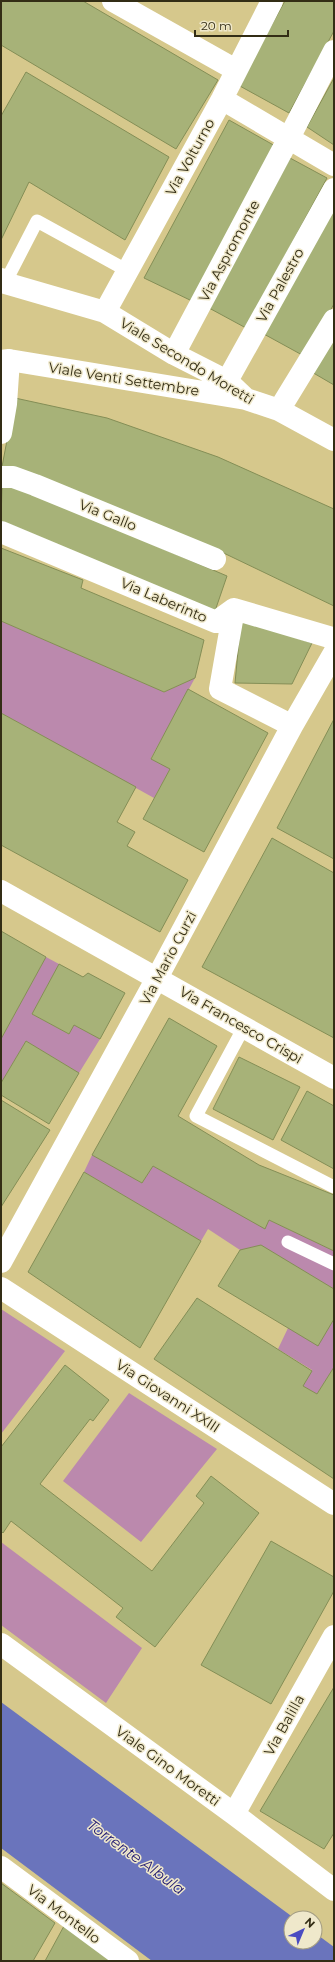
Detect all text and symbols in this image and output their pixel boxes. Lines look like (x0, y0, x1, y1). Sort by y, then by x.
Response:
scale bar (195, 12, 288, 38)
text: 20 m (201, 18, 232, 33)
street label: Via Volturno (161, 115, 219, 199)
street label: Via Aspromonte (195, 197, 263, 305)
street label: Via Palestro (252, 244, 308, 325)
street label: Viale Secondo Moretti (117, 314, 257, 408)
street label: Viale Venti Settembre (47, 358, 201, 400)
street label: Via Gallo (77, 495, 140, 535)
street label: Via Laberinto (118, 574, 210, 626)
street label: Via Mario Curzi (136, 908, 200, 1008)
street label: Via Francesco Crispi (176, 982, 306, 1068)
street label: Via Giovanni XXIII (112, 1356, 224, 1436)
street label: Via Balilla (260, 1691, 308, 1759)
street label: Viale Gino Moretti (112, 1722, 224, 1810)
water label: Torrente Albula (84, 1815, 189, 1898)
street label: Via Montello (24, 1881, 104, 1948)
north arrow (283, 1910, 323, 1950)
text: N (302, 1915, 318, 1931)

